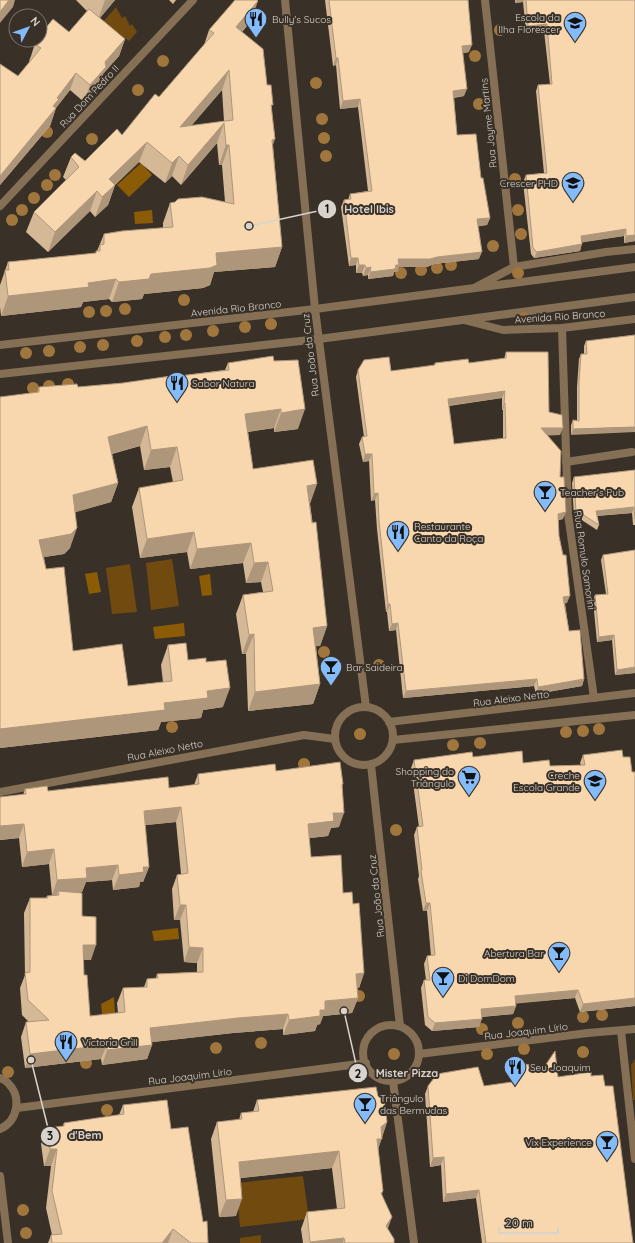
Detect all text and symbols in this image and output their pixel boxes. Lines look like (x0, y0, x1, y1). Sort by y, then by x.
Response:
restaurant icon: Bully's Sucos (243, 6, 269, 39)
north arrow (8, 8, 48, 48)
school or university icon: Escola da Ilha Florescer (562, 10, 588, 43)
place label: Escola da Ilha Florescer (498, 11, 560, 36)
place label: Bully's Sucos (272, 13, 331, 26)
text: N (28, 14, 43, 29)
street label: Rua Dom Pedro II (57, 62, 122, 130)
street label: Rua Jayme Martins (477, 77, 500, 168)
school or university icon: Crescer PHD (560, 170, 586, 203)
place label: Crescer PHD (500, 177, 558, 190)
callout: Hotel Ibis (317, 198, 402, 221)
text: 1 (325, 201, 329, 216)
text: Hotel Ibis (344, 202, 394, 216)
street label: Avenida Rio Branco (190, 297, 282, 320)
street label: Avenida Rio Branco (514, 307, 606, 326)
street label: Rua João da Cruz (299, 313, 322, 397)
restaurant icon: Sabor Natura (164, 370, 190, 403)
place label: Sabor Natura (192, 377, 255, 390)
bar icon: Teacher's Pub (532, 479, 558, 512)
place label: Teacher's Pub (560, 486, 624, 499)
street label: Rua Romulo Samorini (571, 509, 598, 611)
restaurant icon: Restaurante Canto da Roça (385, 519, 411, 552)
place label: Restaurante Canto da Roça (414, 520, 483, 545)
bar icon: Bar Saideira (318, 654, 344, 687)
place label: Bar Saideira (346, 661, 403, 674)
street label: Rua Aleixo Netto (472, 687, 550, 710)
street label: Rua Aleixo Netto (126, 737, 204, 764)
supermarket icon: Shopping do Triângulo (456, 764, 482, 797)
place label: Shopping do Triângulo (396, 765, 454, 790)
school or university icon: Creche Escola Grande (582, 768, 608, 801)
place label: Creche Escola Grande (513, 769, 580, 794)
street label: Rua João da Cruz (366, 854, 387, 938)
bar icon: Abertura Bar (546, 940, 572, 973)
place label: Abertura Bar (484, 947, 544, 960)
bar icon: Di DomDom (430, 965, 456, 998)
place label: Di DomDom (458, 972, 515, 985)
street label: Rua Joaquim Lírio (484, 1020, 569, 1043)
restaurant icon: Victoria Grill (53, 1029, 79, 1062)
place label: Victoria Grill (82, 1036, 138, 1049)
restaurant icon: Seu Joaquim (502, 1054, 528, 1087)
place label: Seu Joaquim (530, 1061, 591, 1074)
callout: Mister Pizza (348, 1062, 447, 1085)
street label: Rua Joaquim Lírio (148, 1065, 233, 1088)
text: 2 (355, 1066, 362, 1081)
text: Mister Pizza (376, 1066, 438, 1080)
bar icon: Triângulo das Bermudas (352, 1091, 378, 1124)
place label: Triângulo das Bermudas (380, 1092, 447, 1117)
callout: d'Bem (40, 1124, 109, 1147)
text: 3 (47, 1128, 53, 1143)
text: d'Bem (68, 1128, 102, 1142)
bar icon: Vix Experience (594, 1129, 620, 1162)
place label: Vix Experience (525, 1136, 592, 1149)
scale bar (499, 1209, 558, 1235)
text: 20 m (505, 1215, 533, 1230)

